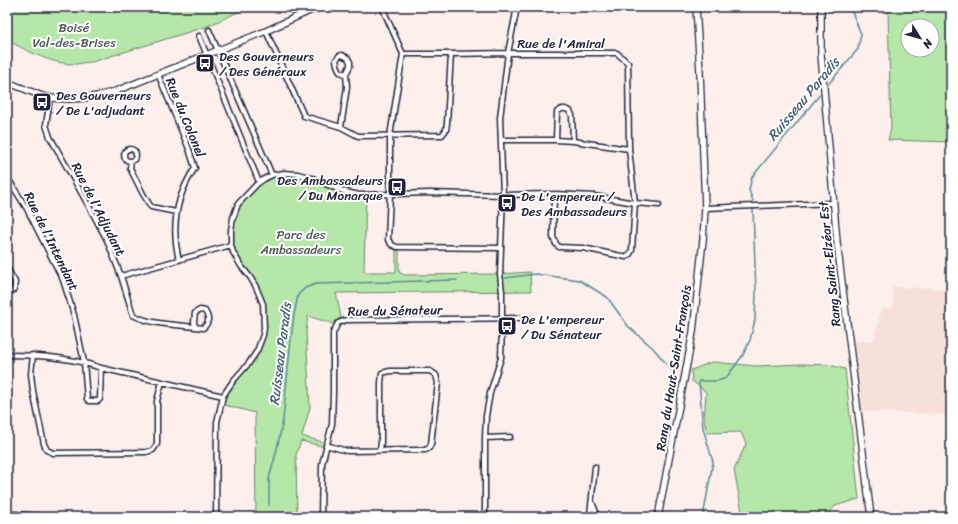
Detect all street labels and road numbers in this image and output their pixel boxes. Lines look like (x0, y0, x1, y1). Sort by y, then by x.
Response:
street label: Rue de l'Amiral (517, 32, 605, 55)
street label: Rue du Colonel (159, 74, 212, 161)
street label: Rue de l'Adjudant (65, 158, 132, 260)
street label: Rue de l'Intendant (18, 188, 86, 295)
street label: Rang Saint-Elzéar Est (811, 199, 848, 328)
street label: Rang du Haut-Saint-François (649, 283, 698, 453)
street label: Rue du Sénateur (347, 298, 443, 323)

